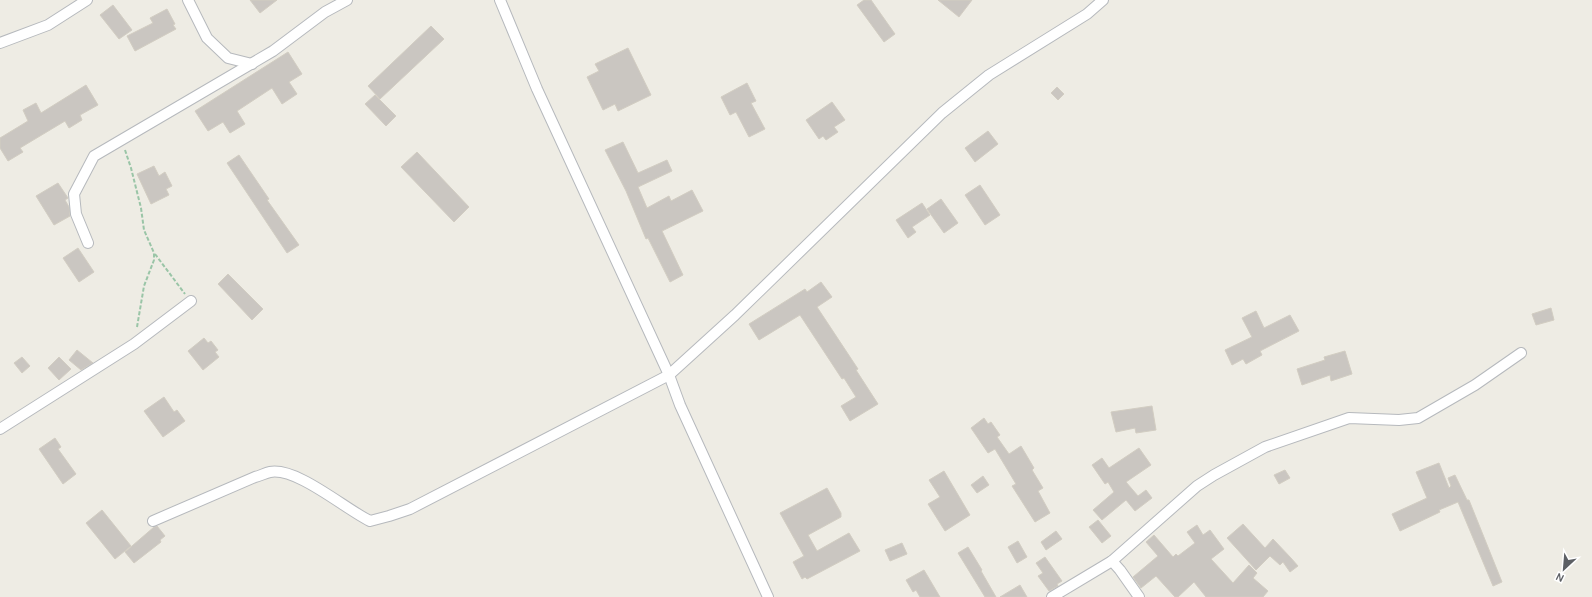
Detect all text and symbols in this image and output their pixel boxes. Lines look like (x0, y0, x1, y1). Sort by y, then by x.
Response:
north arrow (1544, 549, 1584, 589)
text: N (1553, 570, 1566, 585)

